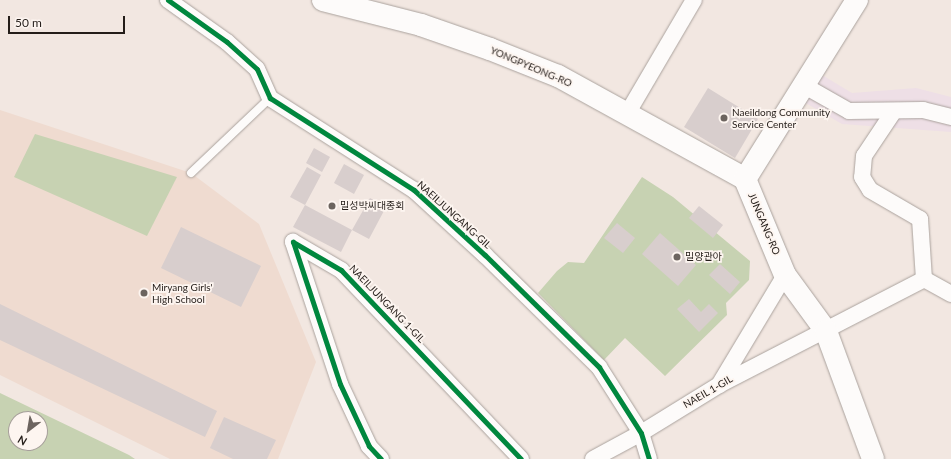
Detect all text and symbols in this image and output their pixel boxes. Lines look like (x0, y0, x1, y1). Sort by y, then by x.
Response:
scale bar (10, 8, 127, 34)
text: 50 m (15, 15, 42, 30)
street label: YONGPYEONG-RO (488, 44, 574, 90)
place label: Naeildong Community Service Center (732, 106, 830, 130)
marker: Naeildong Community Service Center (719, 113, 729, 123)
street label: NAEILJUNGANG-GIL (415, 179, 493, 251)
street label: JUNGANG-RO (746, 191, 782, 257)
place label: 밀성박씨대종회 (340, 200, 404, 212)
marker: 밀성박씨대종회 (327, 201, 337, 211)
place label: 밀양관아 (685, 251, 722, 263)
marker: 밀양관아 (672, 252, 682, 262)
street label: NAEILJUNGANG 1-GIL (347, 263, 427, 345)
place label: Miryang Girls' High School (152, 281, 213, 304)
marker: Miryang Girls' High School (139, 288, 149, 298)
street label: NAEIL 1-GIL (681, 373, 735, 411)
north arrow (8, 411, 48, 451)
text: N (15, 433, 29, 449)

